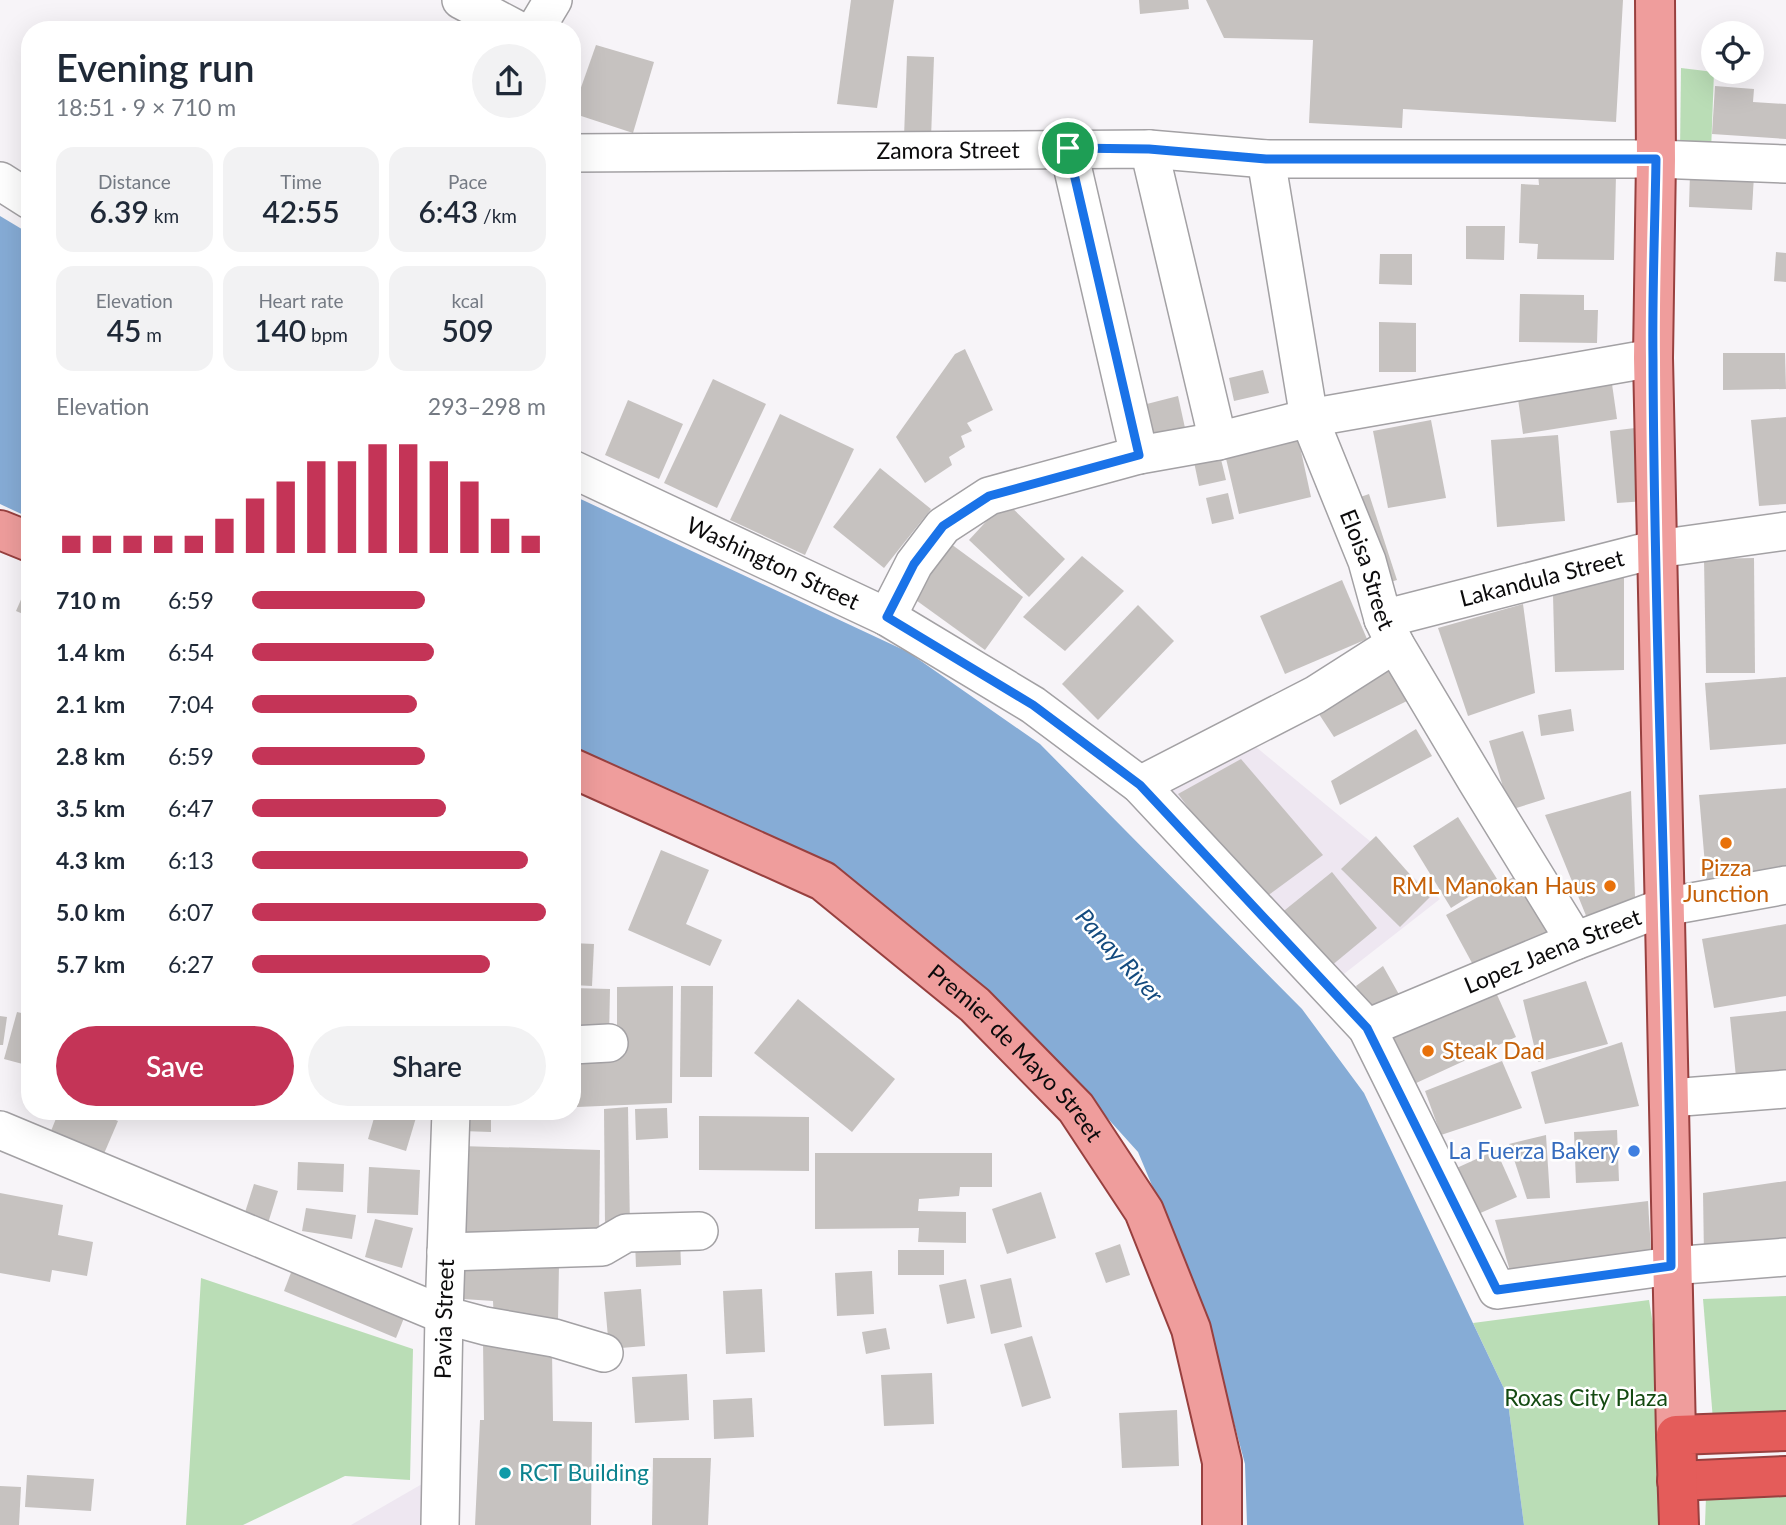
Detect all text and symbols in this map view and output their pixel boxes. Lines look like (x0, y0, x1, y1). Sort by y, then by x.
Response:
map controls (1701, 21, 1764, 84)
button: locate (1701, 21, 1764, 84)
text: Evening run (56, 44, 255, 90)
button: share (472, 44, 546, 118)
text: 18:51 · 9 × 710 m (56, 93, 236, 121)
pin (1038, 118, 1098, 178)
icon: arrive (1049, 129, 1087, 167)
street label: Zamora Street (876, 135, 1020, 164)
text: Distance (98, 170, 171, 193)
text: Time (280, 170, 322, 193)
text: Pace (448, 170, 487, 193)
text: 6.39 (90, 193, 149, 229)
text: 42:55 (262, 193, 340, 229)
text: 6:43 (418, 193, 478, 229)
text: km (149, 204, 179, 227)
text: /km (478, 204, 517, 227)
text: Elevation (96, 289, 173, 312)
text: Heart rate (258, 289, 344, 312)
text: kcal (452, 289, 484, 312)
text: 45 (107, 312, 141, 348)
text: 140 (254, 312, 306, 348)
text: 509 (442, 312, 494, 348)
text: m (141, 323, 162, 346)
text: bpm (306, 323, 348, 346)
text: Elevation (56, 392, 149, 420)
text: 293–298 m (428, 392, 546, 420)
street label: Eloisa Street (1335, 505, 1401, 635)
street label: Washington Street (682, 510, 865, 615)
street label: Lakandula Street (1457, 543, 1627, 612)
text: 710 m (56, 586, 121, 614)
text: 6:59 (168, 586, 214, 614)
text: 1.4 km (56, 638, 125, 666)
text: 6:54 (168, 638, 214, 666)
text: 2.1 km (56, 690, 125, 718)
text: 7:04 (168, 690, 214, 718)
text: 2.8 km (56, 742, 125, 770)
text: 6:59 (168, 742, 214, 770)
text: 3.5 km (56, 794, 125, 822)
text: 6:47 (168, 794, 214, 822)
marker: Pizza Junction (1718, 835, 1734, 851)
text: 4.3 km (56, 846, 125, 874)
text: 6:13 (168, 846, 214, 874)
place label: Pizza Junction (1683, 853, 1769, 907)
place label: RML Manokan Haus (1392, 871, 1596, 899)
marker: RML Manokan Haus (1602, 878, 1618, 894)
text: 5.0 km (56, 898, 125, 926)
text: 6:07 (168, 898, 214, 926)
water label: Panay River (1070, 902, 1170, 1009)
street label: Lopez Jaena Street (1460, 902, 1645, 999)
text: 5.7 km (56, 950, 125, 978)
text: 6:27 (168, 950, 214, 978)
street label: Premier de Mayo Street (923, 958, 1110, 1147)
button: Save (56, 1026, 294, 1106)
button: Share (308, 1026, 546, 1106)
place label: Steak Dad (1442, 1036, 1545, 1064)
marker: Steak Dad (1420, 1043, 1436, 1059)
place label: La Fuerza Bakery (1448, 1136, 1620, 1164)
marker: La Fuerza Bakery (1626, 1143, 1642, 1159)
street label: Pavia Street (428, 1258, 459, 1379)
park label: Roxas City Plaza (1504, 1383, 1668, 1411)
place label: RCT Building (519, 1458, 649, 1486)
marker: RCT Building (497, 1465, 513, 1481)

